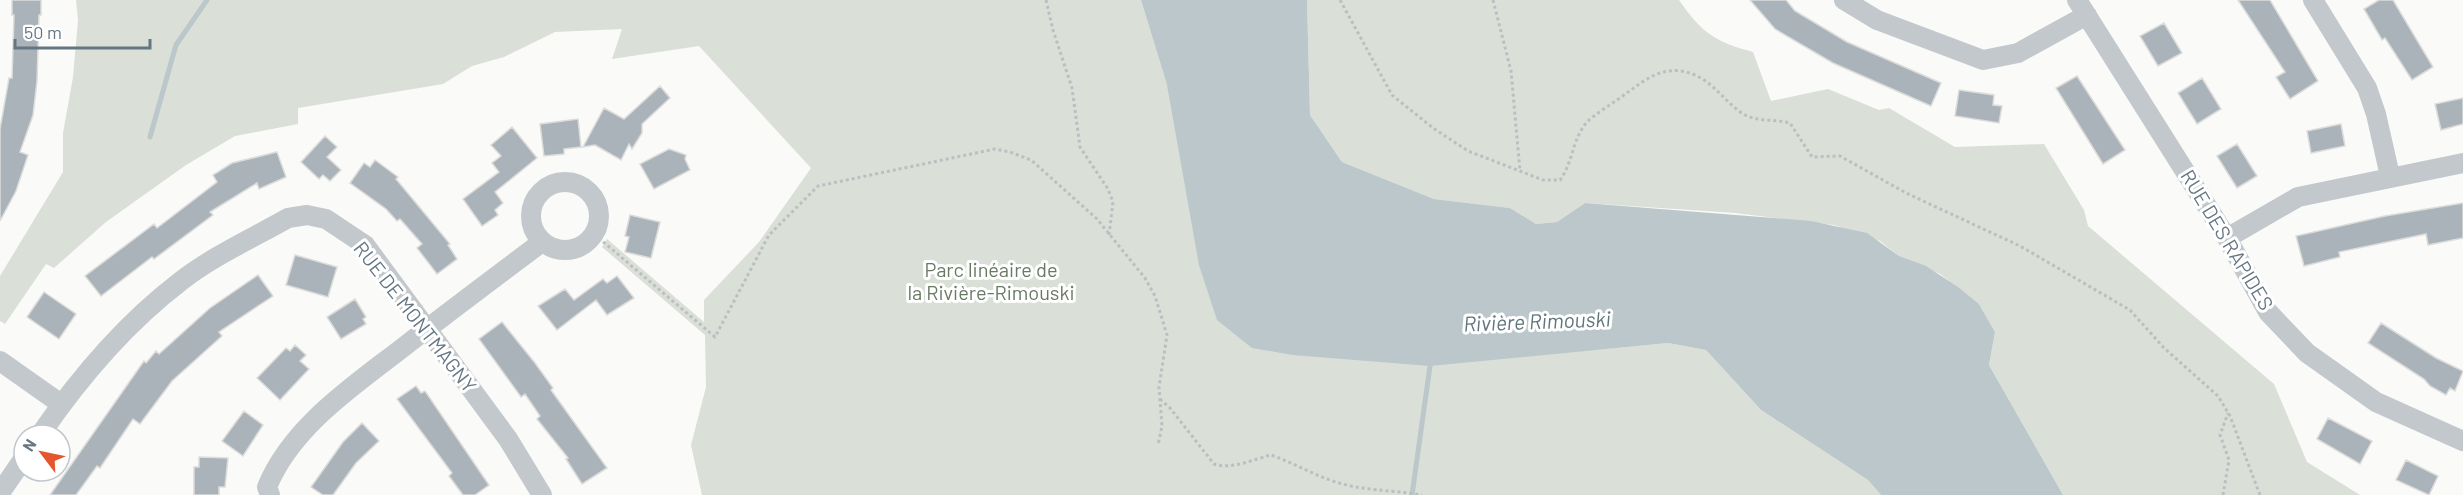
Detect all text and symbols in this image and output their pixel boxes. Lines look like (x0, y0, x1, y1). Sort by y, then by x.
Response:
scale bar (15, 12, 150, 50)
text: 50 m (24, 21, 62, 43)
street label: RUE DES RAPIDES (2176, 165, 2279, 314)
street label: RUE DE MONTMAGNY (349, 236, 482, 397)
park label: Parc linéaire de la Rivière-Rimouski (907, 257, 1075, 304)
water label: Rivière Rimouski (1463, 305, 1612, 336)
north arrow (12, 423, 72, 483)
text: N (18, 435, 40, 454)

